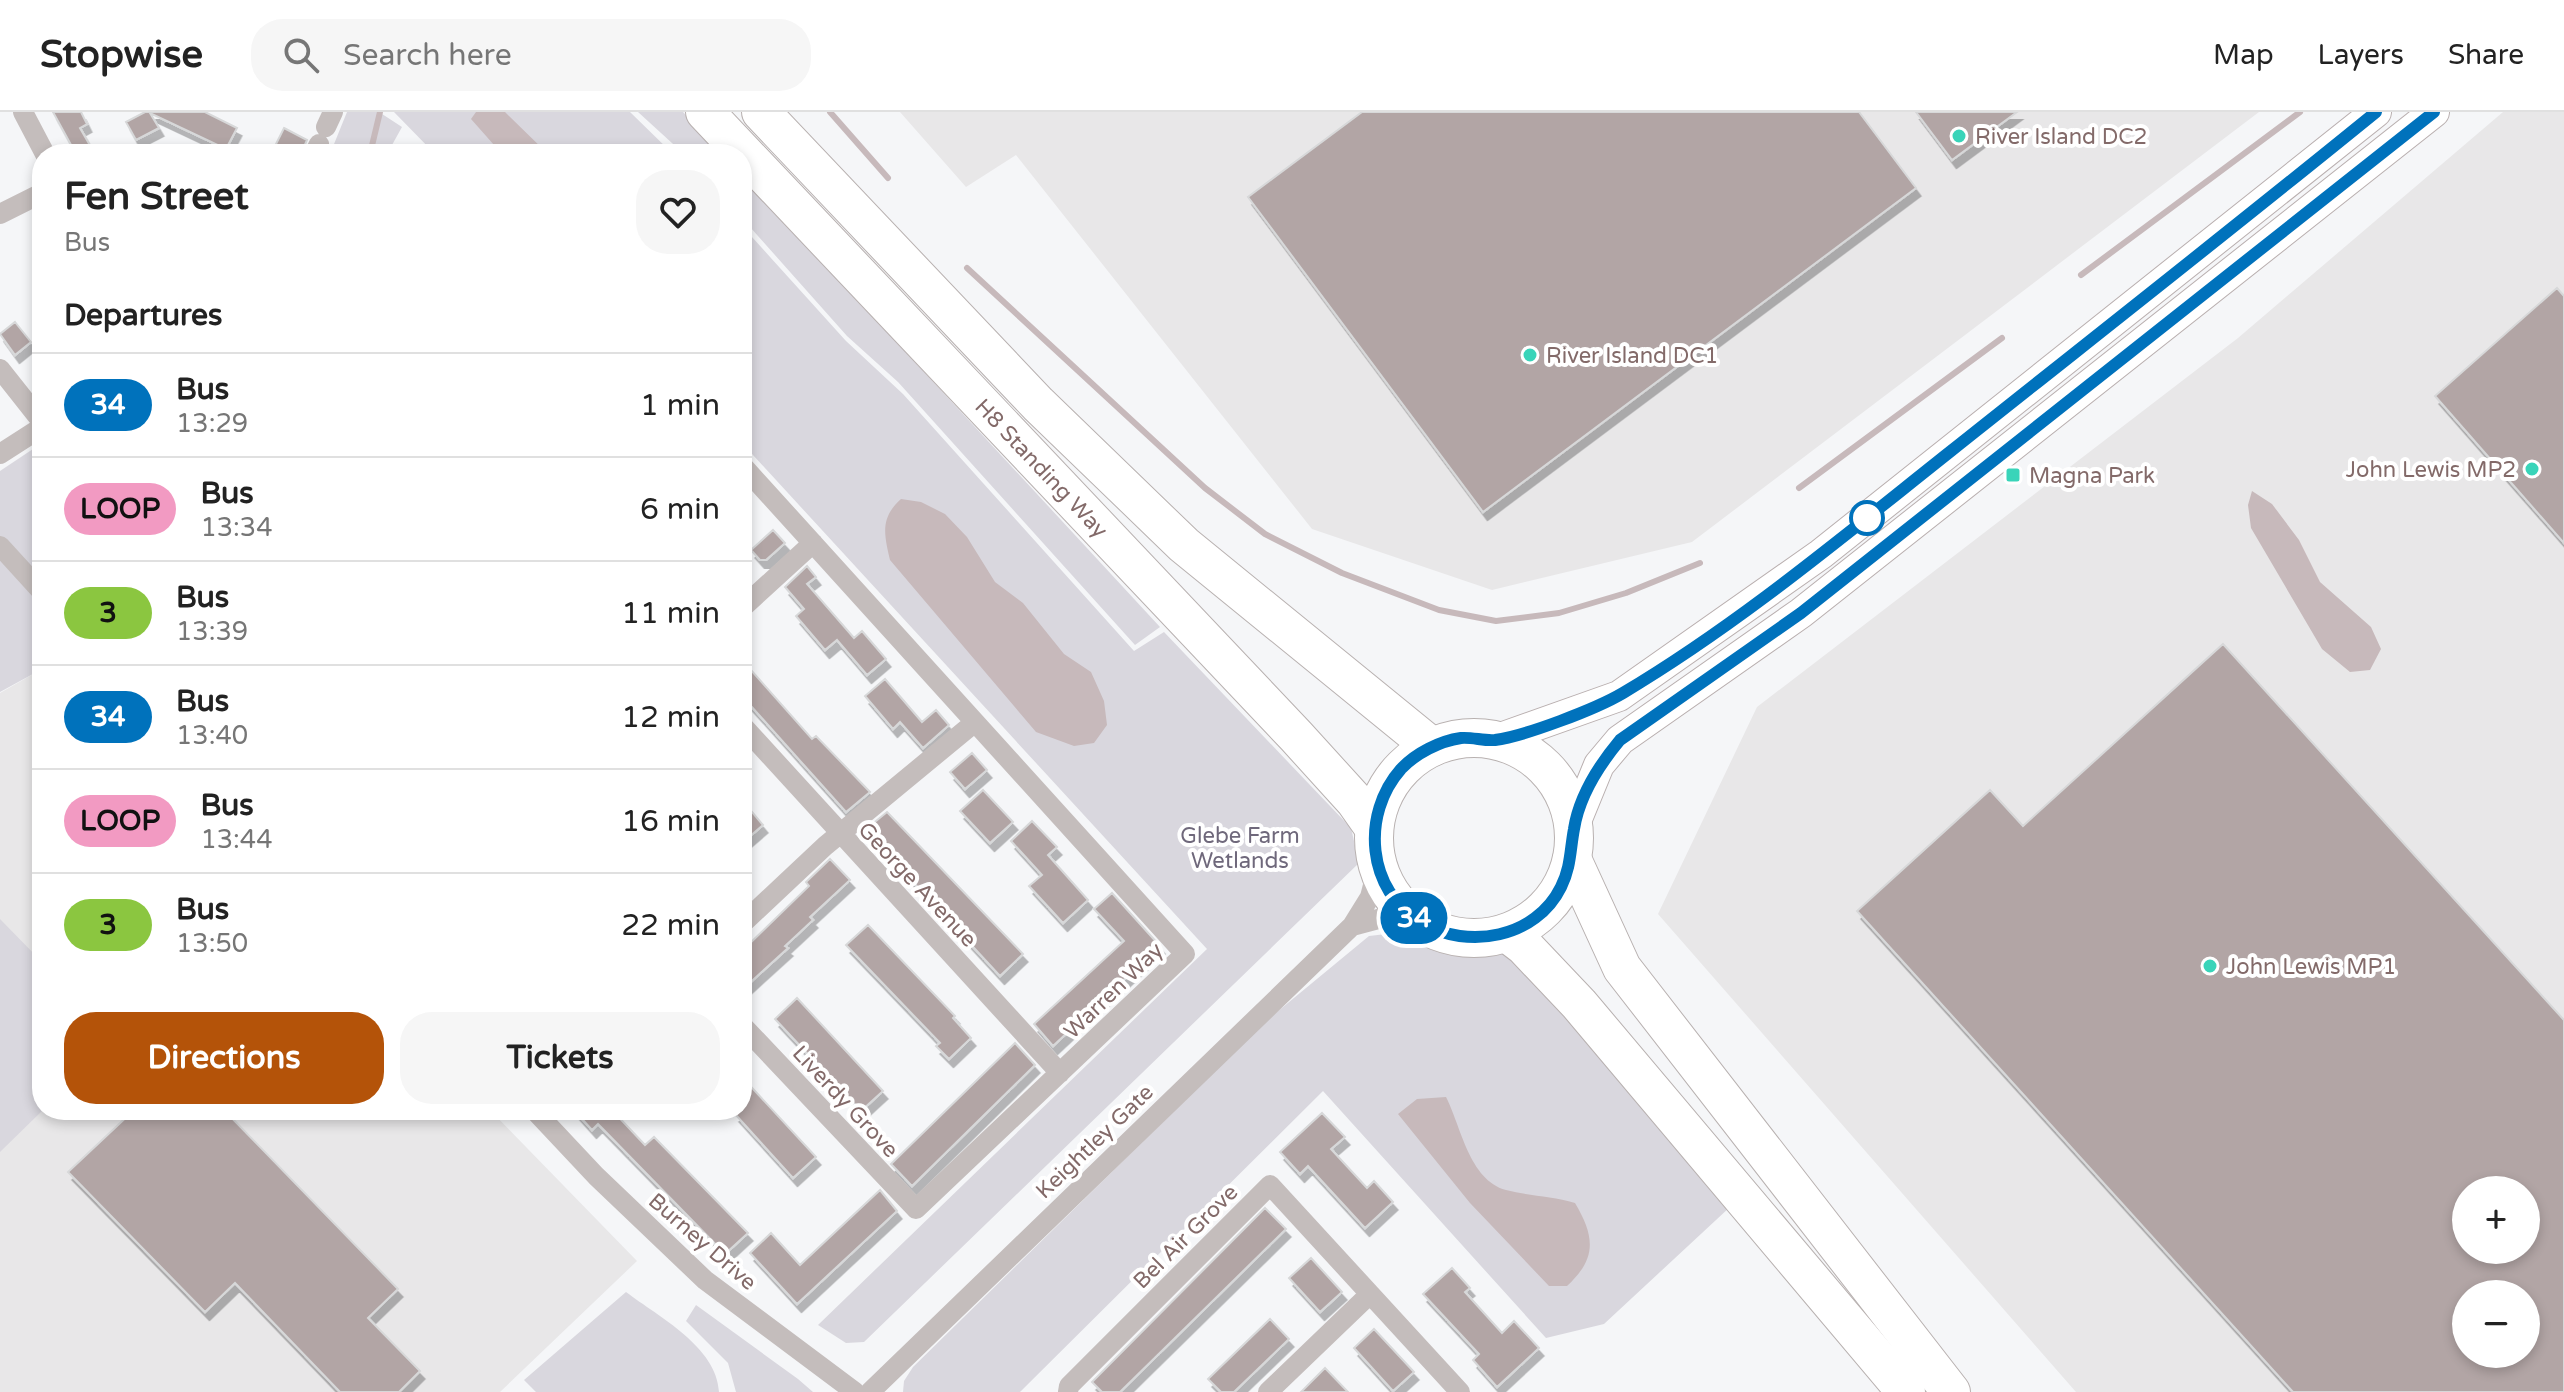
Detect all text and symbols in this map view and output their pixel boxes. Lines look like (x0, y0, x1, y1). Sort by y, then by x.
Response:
search box (251, 19, 811, 91)
text: Stopwise (40, 32, 203, 78)
icon: search (279, 33, 323, 77)
text: Search here (343, 37, 512, 74)
text: Map (2213, 38, 2274, 72)
text: Layers (2318, 38, 2404, 72)
text: Share (2448, 38, 2524, 72)
place label: River Island DC2 (1975, 124, 2147, 150)
marker: River Island DC2 (1950, 127, 1968, 145)
button: heart (636, 170, 720, 254)
text: Fen Street (64, 174, 249, 220)
text: Bus (64, 227, 110, 258)
text: Departures (64, 297, 222, 334)
place label: River Island DC1 (1546, 343, 1718, 369)
marker: River Island DC1 (1521, 346, 1539, 364)
text: Bus (176, 371, 229, 408)
text: 1 min (640, 387, 720, 424)
text: 34 (90, 388, 126, 422)
street label: H8 Standing Way (969, 394, 1113, 543)
text: 13:29 (176, 408, 248, 439)
place label: John Lewis MP2 (2346, 457, 2516, 483)
marker: John Lewis MP2 (2523, 460, 2541, 478)
place label: Magna Park (2029, 463, 2155, 489)
marker: Magna Park (2004, 466, 2022, 484)
text: Bus (200, 475, 254, 512)
text: 6 min (640, 491, 720, 528)
text: LOOP (80, 492, 160, 526)
unlabelled marker (1850, 501, 1884, 535)
text: 13:34 (200, 512, 273, 543)
text: Bus (176, 579, 229, 616)
text: 11 min (621, 595, 720, 632)
text: 3 (99, 596, 117, 630)
text: 13:39 (176, 616, 248, 647)
text: Bus (176, 683, 229, 720)
text: 12 min (621, 699, 720, 736)
text: 34 (90, 700, 126, 734)
text: 13:40 (176, 720, 248, 751)
text: Bus (200, 787, 254, 824)
text: 16 min (621, 803, 720, 840)
text: LOOP (80, 804, 160, 838)
street label: George Avenue (853, 817, 982, 953)
park label: Glebe Farm Wetlands (1180, 823, 1300, 874)
text: 13:44 (200, 824, 273, 855)
text: Bus (176, 891, 229, 928)
line badge: 34 (1378, 892, 1450, 944)
text: 34 (1396, 901, 1432, 935)
text: 22 min (621, 907, 720, 944)
text: 3 (99, 908, 117, 942)
text: 13:50 (176, 928, 248, 959)
street label: Warren Way (1059, 937, 1169, 1044)
place label: John Lewis MP1 (2226, 954, 2396, 980)
marker: John Lewis MP1 (2201, 957, 2219, 975)
button: Directions (64, 1012, 384, 1104)
button: Tickets (400, 1012, 720, 1104)
street label: Liverdy Grove (787, 1040, 904, 1163)
street label: Keightley Gate (1031, 1079, 1159, 1204)
map controls (2452, 1176, 2540, 1368)
button: + (2452, 1176, 2540, 1264)
street label: Bel Air Grove (1128, 1179, 1243, 1294)
street label: Burney Drive (643, 1188, 762, 1296)
button: − (2452, 1280, 2540, 1368)

